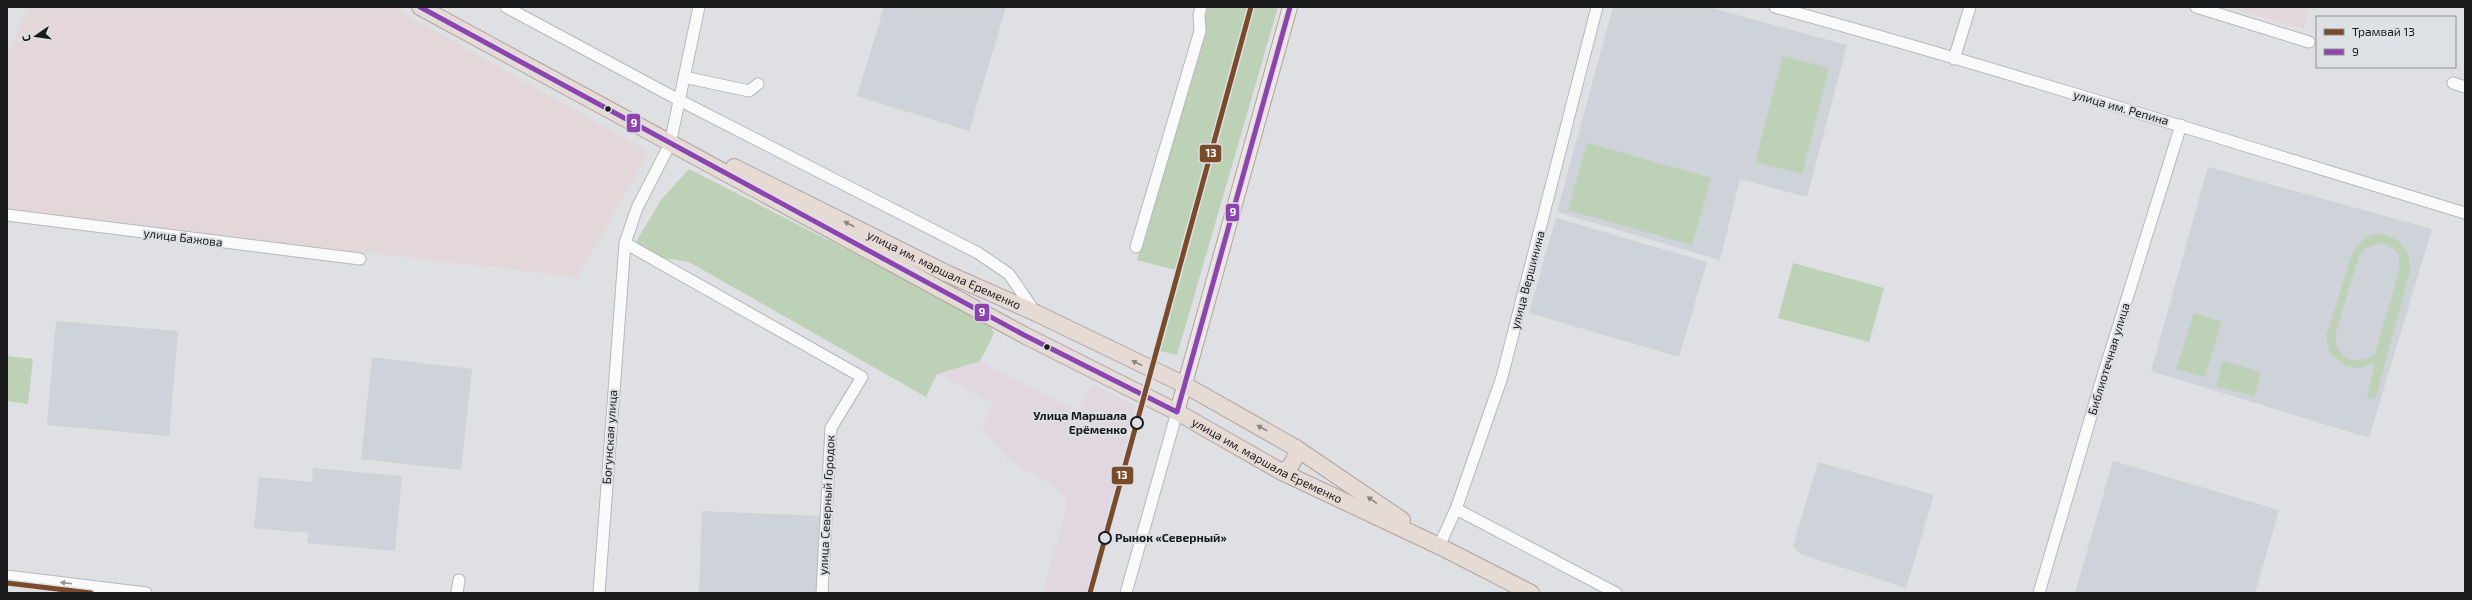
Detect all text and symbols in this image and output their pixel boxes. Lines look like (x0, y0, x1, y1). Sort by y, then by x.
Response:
north arrow (16, 16, 56, 56)
legend (2316, 16, 2456, 68)
text: Трамвай 13 (2352, 24, 2415, 38)
text: С (19, 33, 33, 43)
text: 9 (2352, 44, 2359, 58)
street label: улица им. Репина (2072, 87, 2171, 128)
unlabelled marker (603, 104, 613, 114)
line badge: 9 (626, 113, 641, 133)
text: 9 (631, 116, 637, 129)
line badge: 13 (1199, 144, 1222, 163)
text: 13 (1206, 146, 1217, 159)
line badge: 9 (1225, 203, 1240, 222)
text: 9 (1230, 205, 1236, 218)
one-way arrow (843, 221, 854, 227)
street label: улица Бажова (143, 225, 223, 250)
street label: улица им. маршала Еременко (865, 227, 1024, 312)
street label: улица Вершинина (1507, 229, 1548, 331)
street label: Библиотечная улица (2084, 301, 2133, 417)
line badge: 9 (974, 303, 990, 322)
text: 9 (979, 305, 985, 318)
unlabelled marker (1042, 342, 1052, 352)
one-way arrow (1131, 360, 1142, 366)
street label: Богунская улица (599, 389, 620, 485)
place label: Улица Маршала Ерёменко (1033, 408, 1127, 436)
street label: улица им. маршала Еременко (1189, 414, 1345, 506)
marker: Улица Маршала Ерёменко (1130, 416, 1144, 430)
one-way arrow (1256, 425, 1268, 432)
street label: улица Северный Городок (815, 434, 838, 575)
line badge: 13 (1111, 466, 1134, 485)
text: 13 (1117, 468, 1128, 481)
one-way arrow (1367, 496, 1378, 504)
place label: Рынок «Северный» (1115, 530, 1227, 544)
marker: Рынок «Северный» (1098, 531, 1112, 545)
one-way arrow (60, 580, 72, 586)

